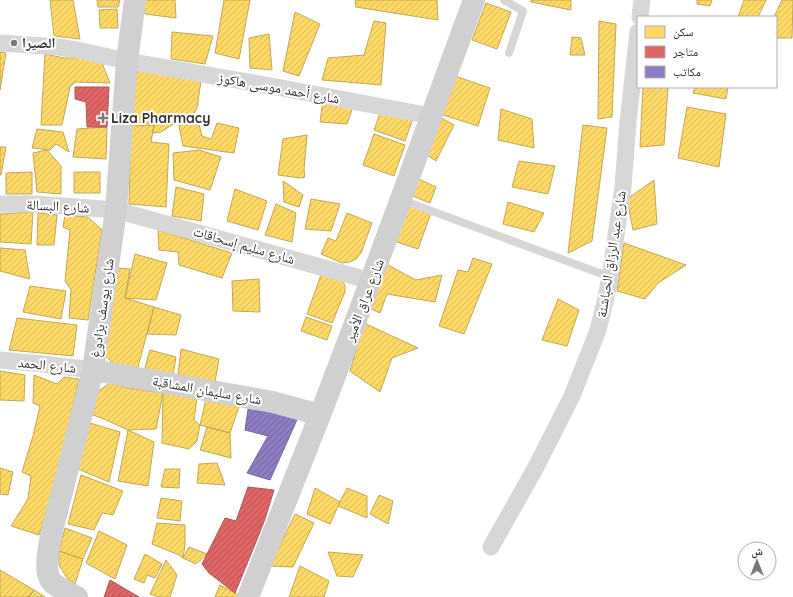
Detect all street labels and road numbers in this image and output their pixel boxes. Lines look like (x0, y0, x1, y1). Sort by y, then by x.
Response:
street label: شارع أحمد موسى هاكوز (216, 68, 341, 109)
street label: شارع عبد الرزاق الحباشنة (592, 189, 631, 319)
street label: شارع البسالة (26, 195, 90, 218)
street label: شارع سليم إسحاقات (191, 222, 297, 269)
street label: شارع عراق الأمير (340, 256, 389, 345)
street label: شارع يوسف بزادوغ (86, 257, 119, 359)
street label: شارع الحمد (17, 353, 77, 378)
street label: شارع سليمان المشاقبة (151, 372, 263, 409)

